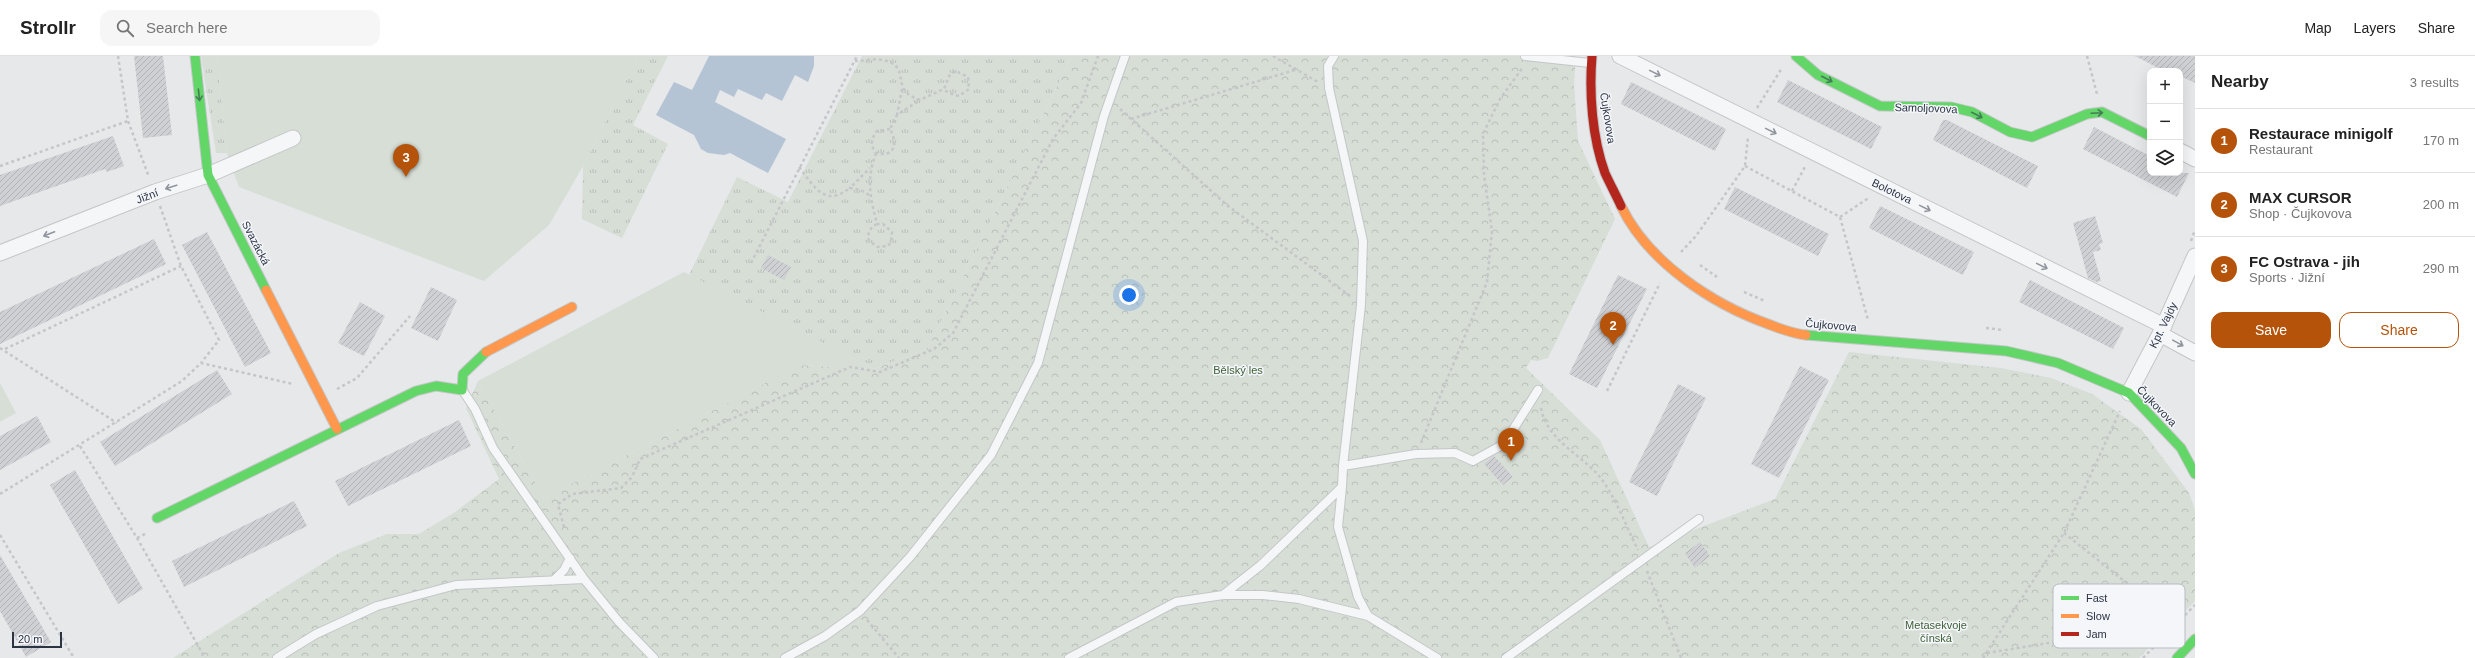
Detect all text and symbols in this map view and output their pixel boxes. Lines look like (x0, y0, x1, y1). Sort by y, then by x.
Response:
search box (100, 10, 380, 46)
text: Strollr (20, 17, 76, 38)
icon: search (114, 17, 136, 39)
text: Search here (146, 19, 228, 36)
text: Map (2304, 20, 2332, 36)
text: Layers (2354, 20, 2396, 36)
text: Share (2418, 20, 2455, 36)
map controls (2147, 68, 2183, 176)
button: + (2147, 68, 2183, 104)
one-way arrow (1648, 70, 1660, 77)
text: Nearby (2211, 72, 2269, 91)
text: 3 results (2410, 75, 2459, 90)
one-way arrow (1821, 76, 1833, 83)
one-way arrow (195, 88, 203, 101)
street label: Čujkovova (1598, 92, 1618, 145)
street label: Samoljovova (1894, 101, 1959, 115)
button: − (2147, 104, 2183, 140)
one-way arrow (2090, 109, 2103, 116)
one-way arrow (1971, 111, 1983, 119)
text: Restaurace minigolf (2249, 125, 2392, 142)
one-way arrow (1765, 128, 1777, 135)
text: 1 (2220, 133, 2228, 148)
text: 170 m (2423, 133, 2459, 148)
button: layers (2147, 140, 2183, 176)
text: Restaurant (2249, 142, 2313, 157)
pin: 3 (393, 144, 419, 177)
street label: Bolotova (1870, 176, 1915, 206)
one-way arrow (164, 184, 177, 191)
street label: Jižní (134, 186, 160, 206)
text: MAX CURSOR (2249, 189, 2352, 206)
text: 2 (2220, 197, 2228, 212)
text: 200 m (2423, 197, 2459, 212)
one-way arrow (1919, 205, 1931, 212)
text: Shop · Čujkovova (2249, 206, 2352, 221)
street label: Svazácká (240, 219, 273, 268)
one-way arrow (44, 230, 56, 238)
text: FC Ostrava - jih (2249, 253, 2360, 270)
text: 3 (2220, 261, 2228, 276)
text: 290 m (2423, 261, 2459, 276)
one-way arrow (2035, 262, 2047, 270)
text: Sports · Jižní (2249, 270, 2325, 285)
your location (1119, 285, 1139, 305)
street label: Kpt. Vajdy (2147, 300, 2179, 350)
pin: 2 (1600, 312, 1626, 345)
button: Save (2211, 312, 2331, 348)
button: Share (2339, 312, 2459, 348)
street label: Čujkovova (1805, 317, 1858, 333)
one-way arrow (2171, 340, 2183, 348)
park label: Bělský les (1213, 364, 1263, 376)
street label: Čujkovova (2135, 383, 2180, 429)
pin: 1 (1498, 428, 1524, 461)
legend (2053, 584, 2185, 648)
text: Fast (2086, 592, 2107, 604)
text: Slow (2086, 610, 2110, 622)
park label: Metasekvoje čínská (1905, 619, 1967, 644)
text: Jam (2086, 628, 2107, 640)
scale bar (12, 630, 62, 649)
text: 20 m (18, 633, 42, 645)

